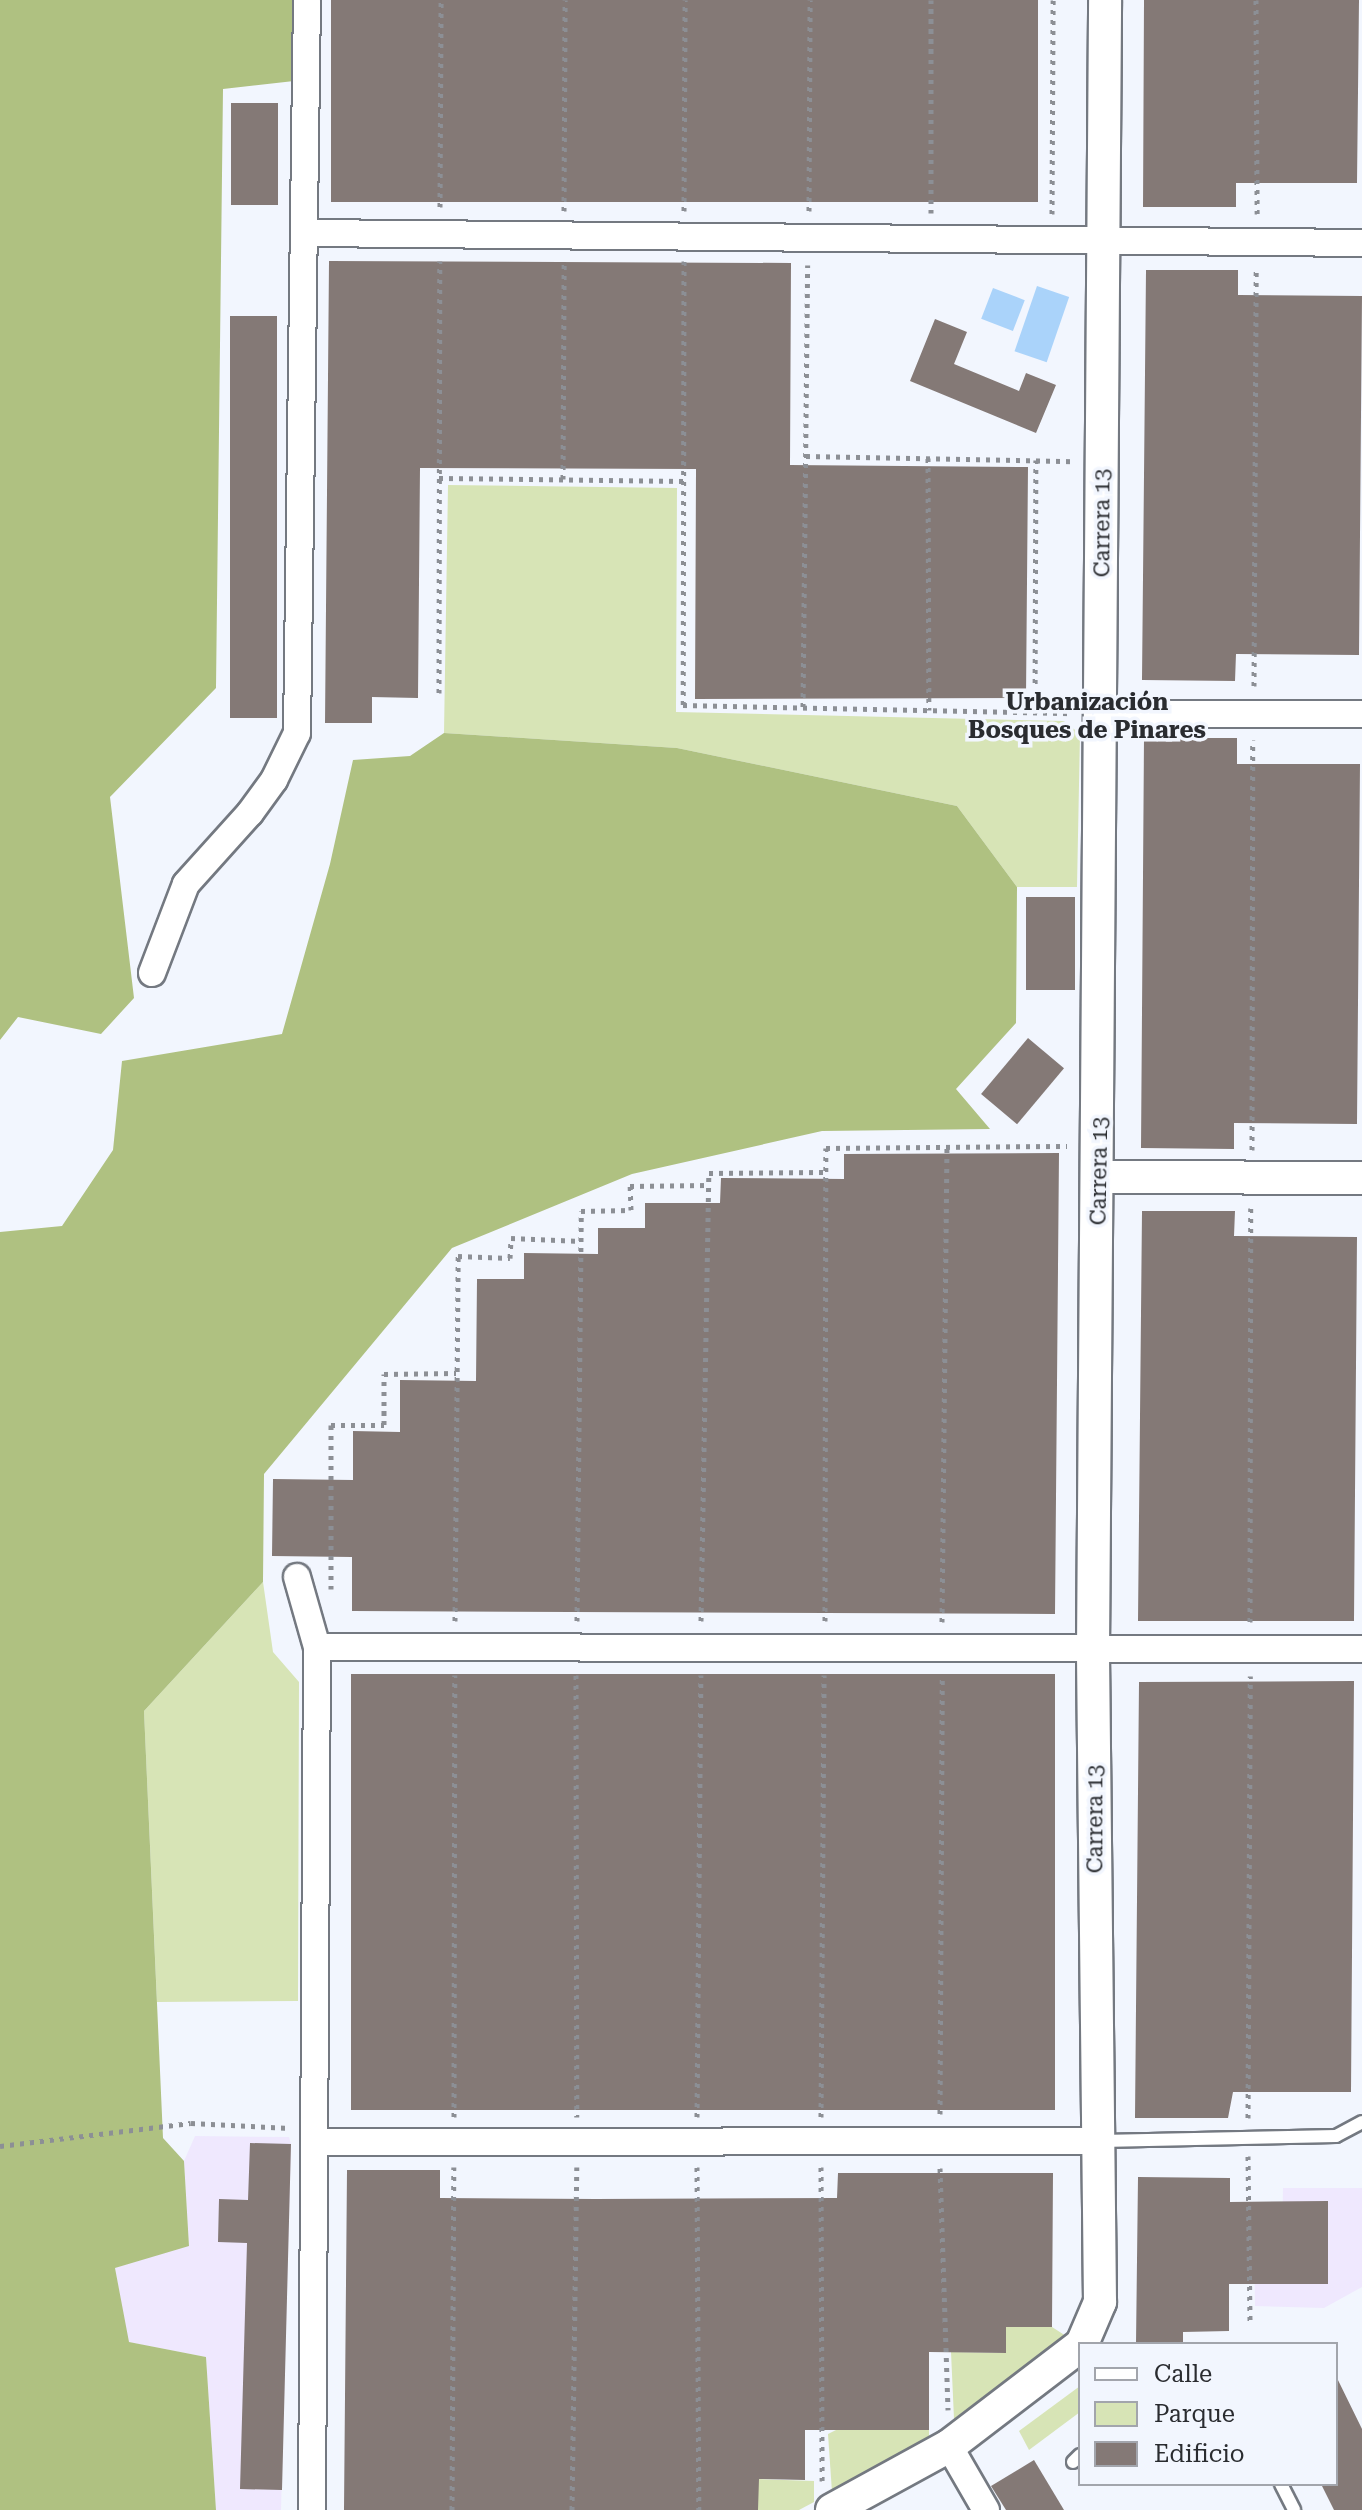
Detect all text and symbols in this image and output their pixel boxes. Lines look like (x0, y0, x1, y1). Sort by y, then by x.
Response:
street label: Carrera 13 (1089, 469, 1115, 577)
district label: Urbanización Bosques de Pinares (968, 689, 1206, 745)
street label: Carrera 13 (1085, 1116, 1113, 1226)
street label: Carrera 13 (1082, 1765, 1108, 1873)
legend (1078, 2342, 1338, 2486)
text: Calle (1154, 2360, 1212, 2388)
text: Parque (1154, 2400, 1235, 2428)
text: Edificio (1154, 2440, 1245, 2468)

